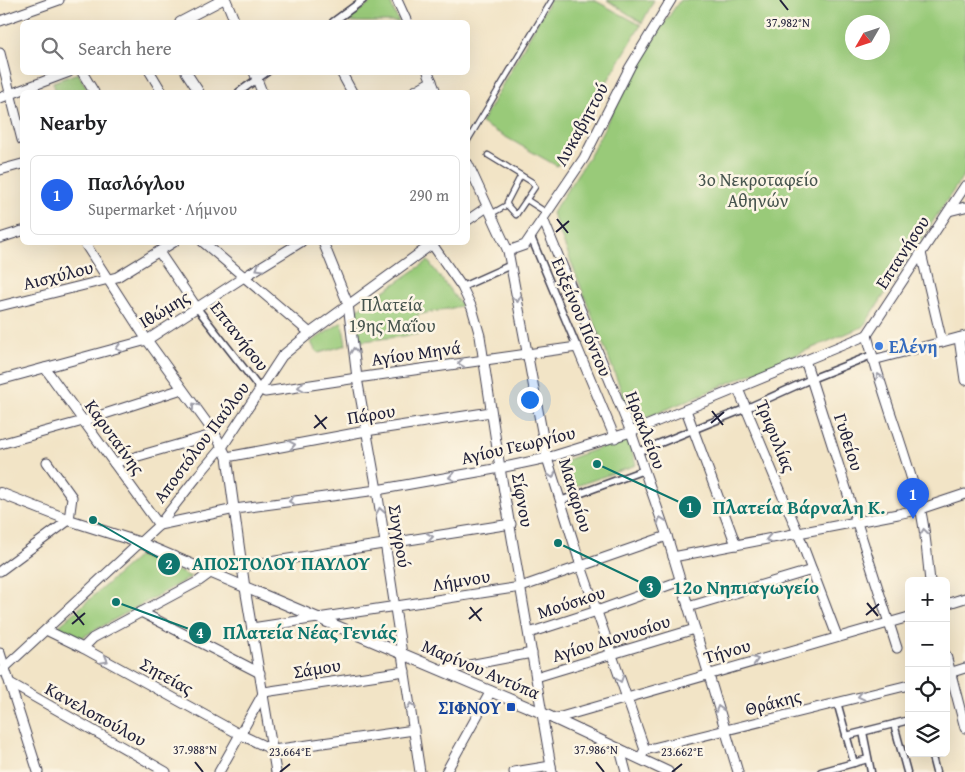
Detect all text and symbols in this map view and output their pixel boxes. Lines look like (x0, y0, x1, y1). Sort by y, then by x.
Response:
text: 37.982°N (766, 14, 810, 31)
north arrow (845, 15, 890, 60)
search box (20, 20, 470, 75)
icon: search (38, 34, 66, 62)
text: Search here (78, 34, 172, 62)
street label: Λυκαβηττού (547, 77, 615, 171)
text: Nearby (40, 107, 107, 138)
park label: 3ο Νεκροταφείο Αθηνών (698, 166, 818, 214)
text: Πασλόγλου (88, 169, 185, 197)
text: 1 (53, 183, 61, 207)
text: 290 m (409, 183, 449, 207)
text: Supermarket · Λήμνου (88, 197, 237, 221)
street label: Επτανήσου (868, 210, 936, 294)
street label: Αισχύλου (20, 253, 96, 297)
street label: Ευξείνου Πόντου (545, 253, 619, 381)
one-way arrow (256, 261, 265, 271)
street label: Ιθώμης (133, 283, 195, 335)
park label: Πλατεία 19ης Μαΐου (348, 291, 436, 339)
one-way arrow (511, 294, 522, 303)
street label: Επτανήσου (204, 295, 276, 377)
street label: Αγίου Μηνά (369, 333, 463, 373)
place label: Ελένη (889, 333, 938, 360)
marker: Ελένη (873, 340, 885, 352)
one-way arrow (116, 342, 124, 352)
one-way arrow (349, 347, 360, 355)
one-way arrow (457, 357, 465, 368)
one-way arrow (875, 373, 885, 381)
street label: Αποστόλου Παύλου (146, 375, 256, 509)
one-way arrow (296, 381, 305, 391)
your location (517, 387, 543, 413)
street label: Ηρακλείου (619, 387, 673, 473)
street label: Καρυταίνης (78, 394, 152, 481)
street label: Τριφυλίας (749, 395, 803, 477)
street label: Πάρου (345, 397, 397, 431)
one-way arrow (192, 402, 201, 412)
street label: Γυθείου (827, 410, 871, 474)
street label: Αγίου Γεωργίου (458, 419, 578, 471)
one-way arrow (288, 440, 297, 450)
street label: Μακαρίου (552, 455, 600, 535)
one-way arrow (448, 471, 457, 481)
street label: Σίφνου (505, 471, 541, 529)
one-way arrow (547, 471, 557, 479)
pin: 1 (897, 478, 929, 519)
callout: Πλατεία Βάρναλη Κ. (678, 490, 895, 524)
text: Πλατεία Βάρναλη Κ. (713, 493, 885, 521)
one-way arrow (287, 495, 295, 506)
text: 1 (686, 496, 694, 517)
street label: Συγγρού (382, 502, 418, 570)
one-way arrow (375, 507, 386, 515)
one-way arrow (657, 516, 667, 525)
one-way arrow (919, 528, 930, 536)
one-way arrow (426, 532, 434, 543)
one-way arrow (765, 533, 774, 544)
callout: ΑΠΟΣΤΟΛΟΥ ΠΑΥΛΟΥ (156, 547, 380, 581)
text: ΑΠΟΣΤΟΛΟΥ ΠΑΥΛΟΥ (192, 549, 370, 577)
text: 2 (165, 553, 173, 574)
street label: Λήμνου (430, 562, 492, 598)
callout: 12ο Νηπιαγωγείο (638, 570, 829, 604)
text: 12ο Νηπιαγωγείο (673, 573, 819, 601)
text: 3 (646, 576, 654, 597)
map controls (905, 577, 950, 757)
button: + (905, 577, 950, 622)
street label: Μούσκου (534, 578, 608, 626)
street label: Αγίου Διονυσίου (548, 607, 674, 669)
callout: Πλατεία Νέας Γενιάς (188, 616, 407, 650)
text: Πλατεία Νέας Γενιάς (223, 618, 397, 646)
text: 4 (196, 622, 204, 643)
button: − (905, 622, 950, 667)
street label: Τήνου (700, 631, 754, 671)
street label: Μαρίνου Αντύπα (418, 632, 544, 706)
street label: Σητείας (135, 650, 199, 702)
street label: Σάμου (291, 651, 343, 685)
one-way arrow (100, 654, 109, 664)
one-way arrow (751, 655, 760, 666)
button: locate (905, 667, 950, 712)
street label: Κανελοπούλου (40, 675, 152, 753)
one-way arrow (615, 675, 625, 683)
street label: Θράκης (742, 682, 804, 722)
one-way arrow (857, 690, 866, 701)
place label: ΣΙΦΝΟΥ (438, 694, 502, 721)
marker: ΣΙΦΝΟΥ (505, 701, 517, 713)
one-way arrow (406, 702, 416, 711)
one-way arrow (715, 705, 725, 713)
button: layers (905, 712, 950, 757)
text: 37.988°N (173, 741, 217, 758)
text: 37.986°N (574, 741, 618, 758)
text: 23.664°E (269, 743, 311, 760)
text: 23.662°E (661, 743, 703, 760)

